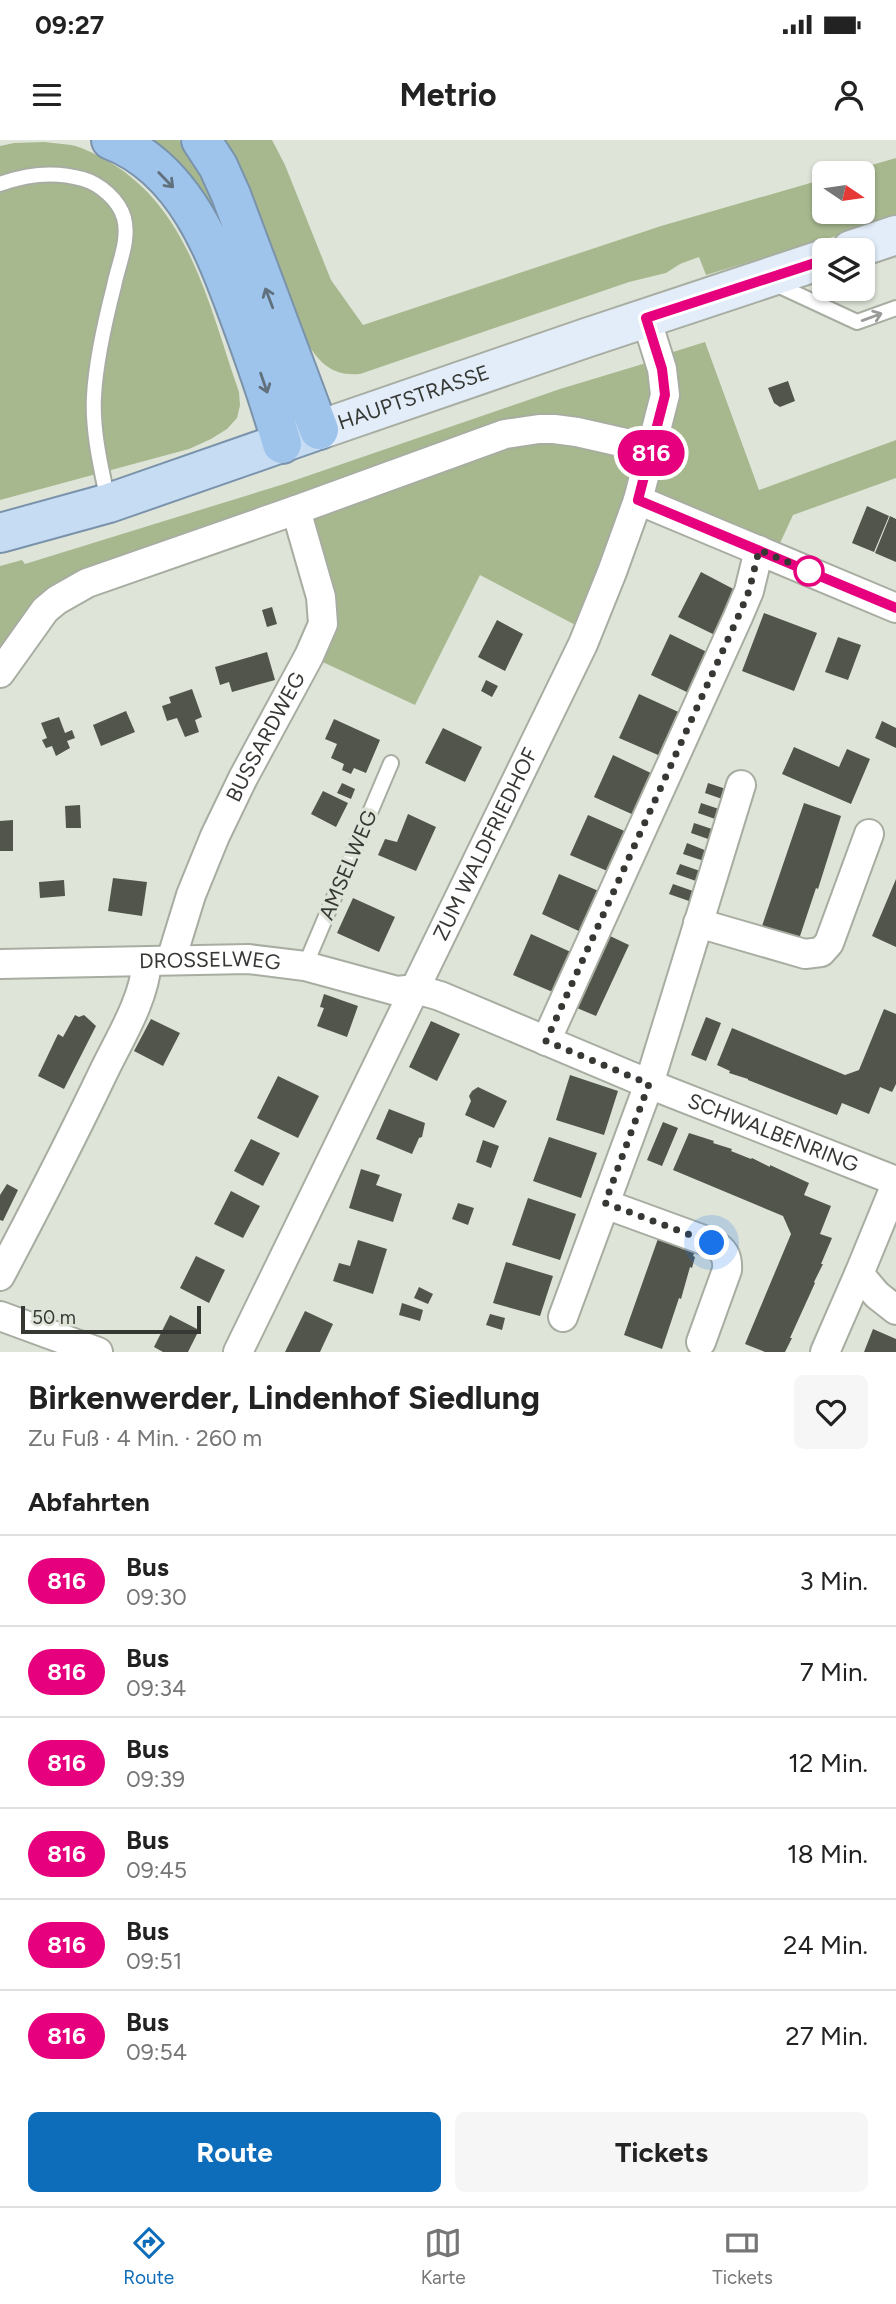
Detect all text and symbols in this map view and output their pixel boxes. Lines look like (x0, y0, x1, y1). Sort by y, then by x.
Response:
text: 09:27 (35, 9, 104, 41)
icon: menu (28, 76, 66, 114)
text: Metrio (399, 76, 497, 114)
icon: person (830, 76, 868, 114)
north arrow (812, 161, 875, 224)
map controls (812, 161, 875, 301)
one-way arrow (157, 171, 174, 188)
button: layers (812, 238, 875, 301)
one-way arrow (261, 287, 274, 309)
one-way arrow (861, 309, 883, 322)
street label: HAUPTSTRASSE (334, 359, 493, 435)
one-way arrow (258, 372, 271, 394)
line badge: 816 (611, 430, 691, 476)
text: 816 (632, 438, 670, 467)
unlabelled marker (794, 556, 824, 586)
street label: BUSSARDWEG (220, 667, 310, 806)
street label: ZUM WALDFRIEDHOF (428, 744, 542, 944)
street label: AMSELWEG (313, 806, 382, 923)
street label: DROSSELWEG (139, 946, 282, 975)
street label: SCHWALBENRING (684, 1088, 862, 1177)
your location (694, 1225, 729, 1260)
scale bar (21, 1303, 201, 1335)
text: 50 m (32, 1306, 76, 1329)
button: heart (794, 1375, 868, 1449)
text: Birkenwerder, Lindenhof Siedlung (28, 1378, 540, 1417)
text: Zu Fuß · 4 Min. · 260 m (28, 1424, 262, 1452)
text: Abfahrten (28, 1486, 150, 1518)
text: Bus (126, 1551, 169, 1583)
text: 3 Min. (799, 1565, 868, 1597)
text: 816 (47, 1566, 86, 1595)
text: 09:30 (126, 1583, 187, 1611)
text: Bus (126, 1642, 169, 1674)
text: 7 Min. (800, 1656, 868, 1688)
text: 816 (47, 1657, 86, 1686)
text: 09:34 (126, 1674, 186, 1702)
text: Bus (126, 1733, 169, 1765)
text: 12 Min. (788, 1747, 868, 1779)
text: 816 (47, 1748, 86, 1777)
text: 09:39 (126, 1765, 185, 1793)
text: Bus (126, 1824, 169, 1856)
text: 18 Min. (787, 1838, 868, 1870)
text: 816 (47, 1839, 86, 1868)
text: 09:45 (126, 1856, 187, 1884)
text: Bus (126, 1915, 169, 1947)
text: 24 Min. (783, 1929, 868, 1961)
text: 816 (47, 1930, 86, 1959)
text: 09:51 (126, 1947, 182, 1975)
text: Bus (126, 2006, 169, 2038)
text: 27 Min. (785, 2020, 868, 2052)
text: 816 (47, 2021, 86, 2050)
text: 09:54 (126, 2038, 187, 2066)
button: Route (28, 2112, 441, 2192)
button: Tickets (455, 2112, 868, 2192)
tab: Route (123, 2224, 174, 2289)
tab: Karte (421, 2224, 466, 2289)
tab: Tickets (712, 2224, 773, 2289)

